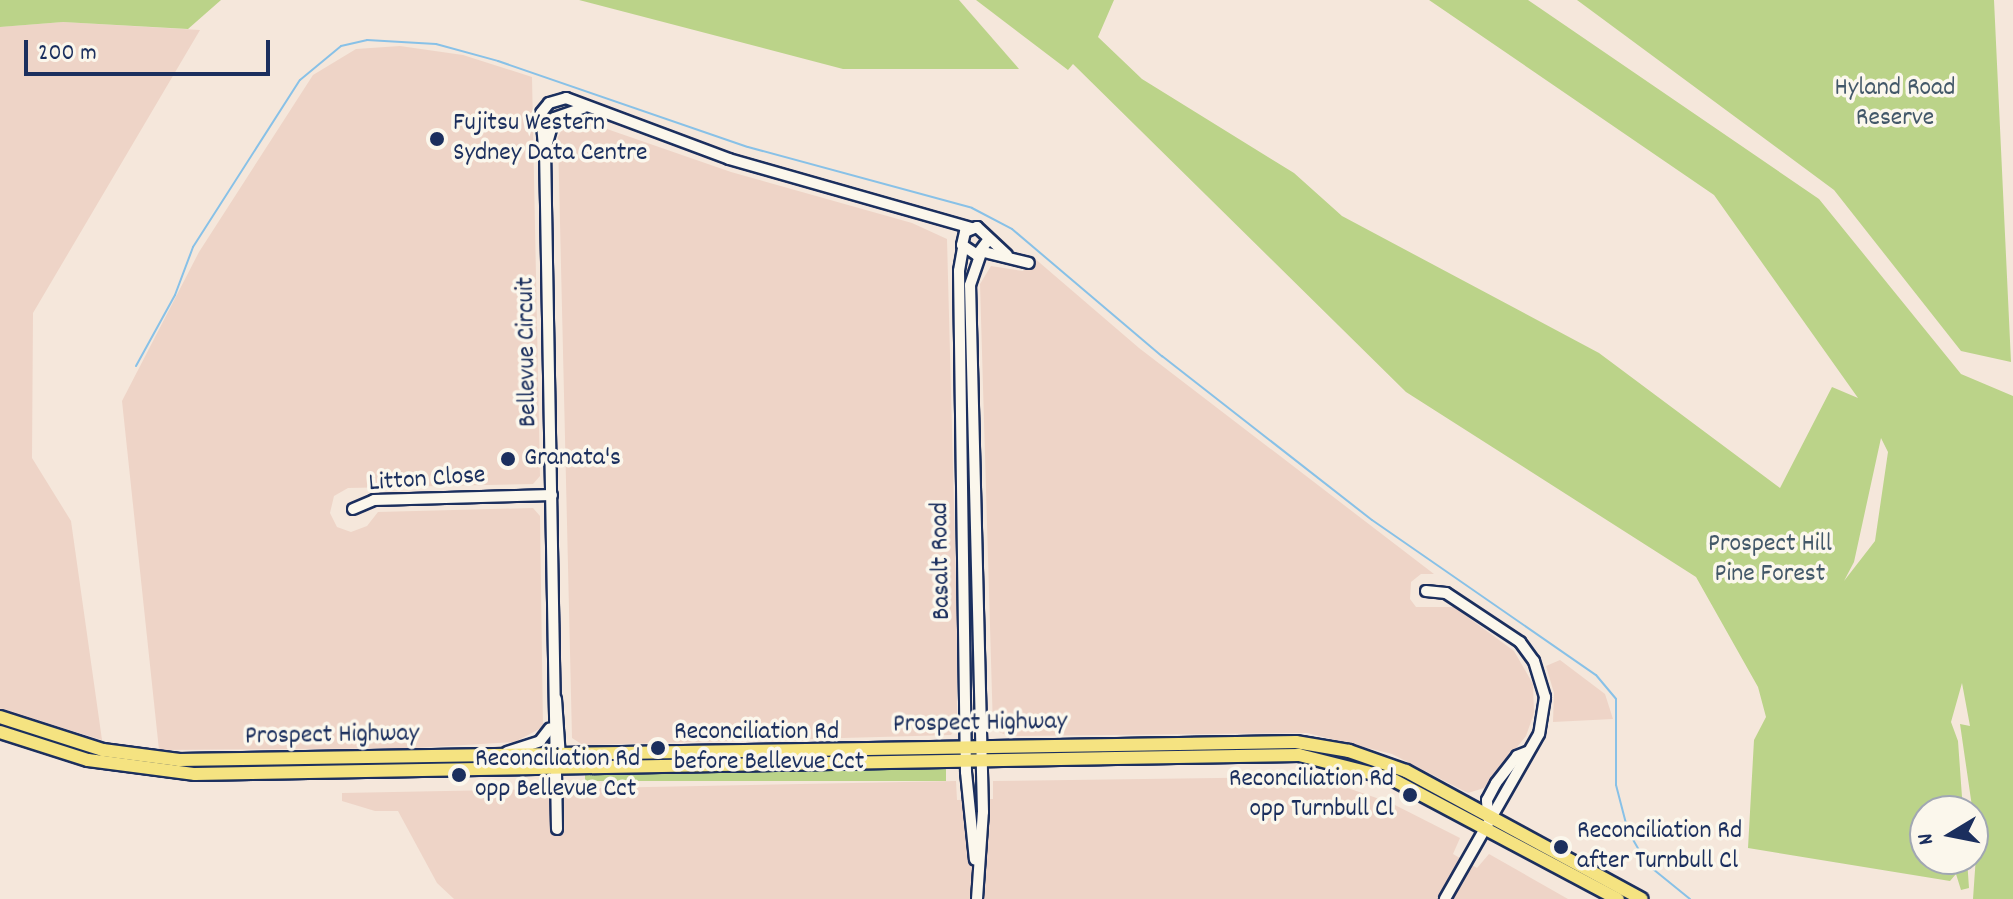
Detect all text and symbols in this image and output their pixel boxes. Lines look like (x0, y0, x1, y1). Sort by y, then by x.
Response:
scale bar (28, 24, 274, 74)
text: 200 m (38, 37, 97, 71)
park label: Hyland Road Reserve (1834, 73, 1956, 134)
place label: Fujitsu Western Sydney Data Centre (453, 108, 647, 170)
marker: Fujitsu Western Sydney Data Centre (428, 130, 446, 148)
street label: Bellevue Circuit (511, 277, 545, 427)
place label: Granata's (524, 443, 621, 475)
marker: Granata's (499, 450, 517, 468)
street label: Litton Close (368, 460, 486, 500)
street label: Basalt Road (925, 502, 959, 620)
park label: Prospect Hill Pine Forest (1708, 529, 1832, 590)
street label: Prospect Highway (893, 707, 1067, 741)
place label: Reconciliation Rd before Bellevue Cct (674, 717, 864, 778)
street label: Prospect Highway (245, 719, 419, 753)
marker: Reconciliation Rd before Bellevue Cct (649, 739, 667, 757)
place label: Reconciliation Rd opp Bellevue Cct (475, 744, 640, 806)
place label: Reconciliation Rd opp Turnbull Cl (1229, 764, 1394, 826)
marker: Reconciliation Rd opp Bellevue Cct (450, 766, 468, 784)
marker: Reconciliation Rd opp Turnbull Cl (1401, 786, 1419, 804)
north arrow (1909, 795, 1989, 875)
place label: Reconciliation Rd after Turnbull Cl (1577, 816, 1742, 878)
text: N (1911, 831, 1943, 847)
marker: Reconciliation Rd after Turnbull Cl (1552, 838, 1570, 856)

